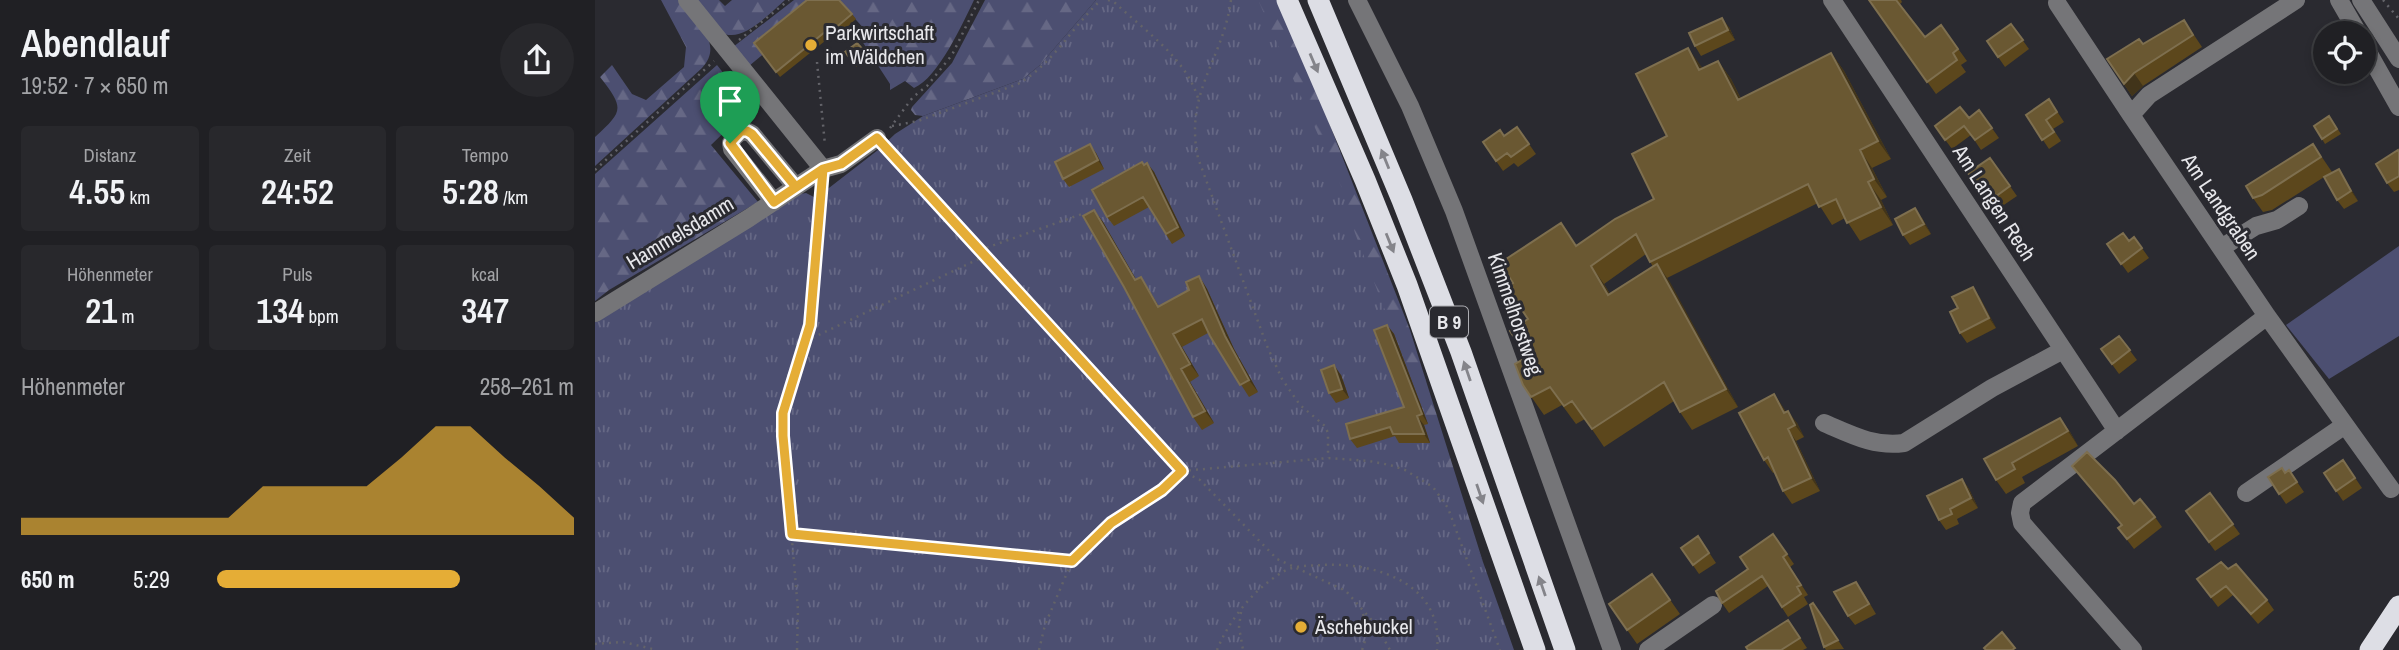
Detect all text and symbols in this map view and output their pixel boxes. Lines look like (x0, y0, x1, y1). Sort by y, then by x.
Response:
text: Abendlauf (21, 18, 169, 69)
place label: Parkwirtschaft im Wäldchen (825, 18, 934, 71)
map controls (2313, 21, 2376, 84)
button: locate (2313, 21, 2376, 84)
button: share (500, 23, 574, 97)
marker: Parkwirtschaft im Wäldchen (803, 37, 819, 53)
one-way arrow (1309, 52, 1320, 73)
text: 19:52 · 7 × 650 m (21, 70, 168, 101)
pin (700, 71, 760, 143)
icon: arrive (711, 82, 749, 120)
street label: Am Langen Rech (1945, 138, 2043, 266)
text: Distanz (83, 142, 136, 168)
text: Zeit (284, 142, 311, 168)
text: Tempo (462, 142, 509, 168)
street label: Am Landgraben (2175, 147, 2268, 266)
one-way arrow (1379, 148, 1390, 169)
text: 4.55 (69, 168, 125, 215)
text: 24:52 (261, 168, 334, 215)
text: 5:28 (442, 168, 499, 215)
text: km (125, 184, 150, 210)
text: /km (499, 184, 528, 210)
street label: Hammelsdamm (621, 189, 739, 276)
one-way arrow (1384, 233, 1395, 254)
street label: Kimmelhorstweg (1481, 248, 1550, 380)
text: Höhenmeter (67, 261, 153, 287)
text: Puls (282, 261, 313, 287)
text: kcal (471, 261, 499, 287)
text: 21 (85, 287, 117, 334)
text: 134 (256, 287, 304, 334)
text: 347 (461, 287, 509, 334)
text: m (117, 303, 134, 329)
text: bpm (304, 303, 339, 329)
road number: B 9 (1430, 306, 1468, 338)
one-way arrow (1461, 360, 1472, 381)
text: Höhenmeter (21, 371, 125, 402)
text: 258–261 m (480, 371, 574, 402)
one-way arrow (1475, 483, 1486, 504)
text: 650 m (21, 564, 74, 595)
text: 5:29 (133, 564, 170, 595)
one-way arrow (1536, 575, 1547, 596)
place label: Äschebuckel (1314, 612, 1413, 641)
marker: Äschebuckel (1293, 619, 1309, 635)

